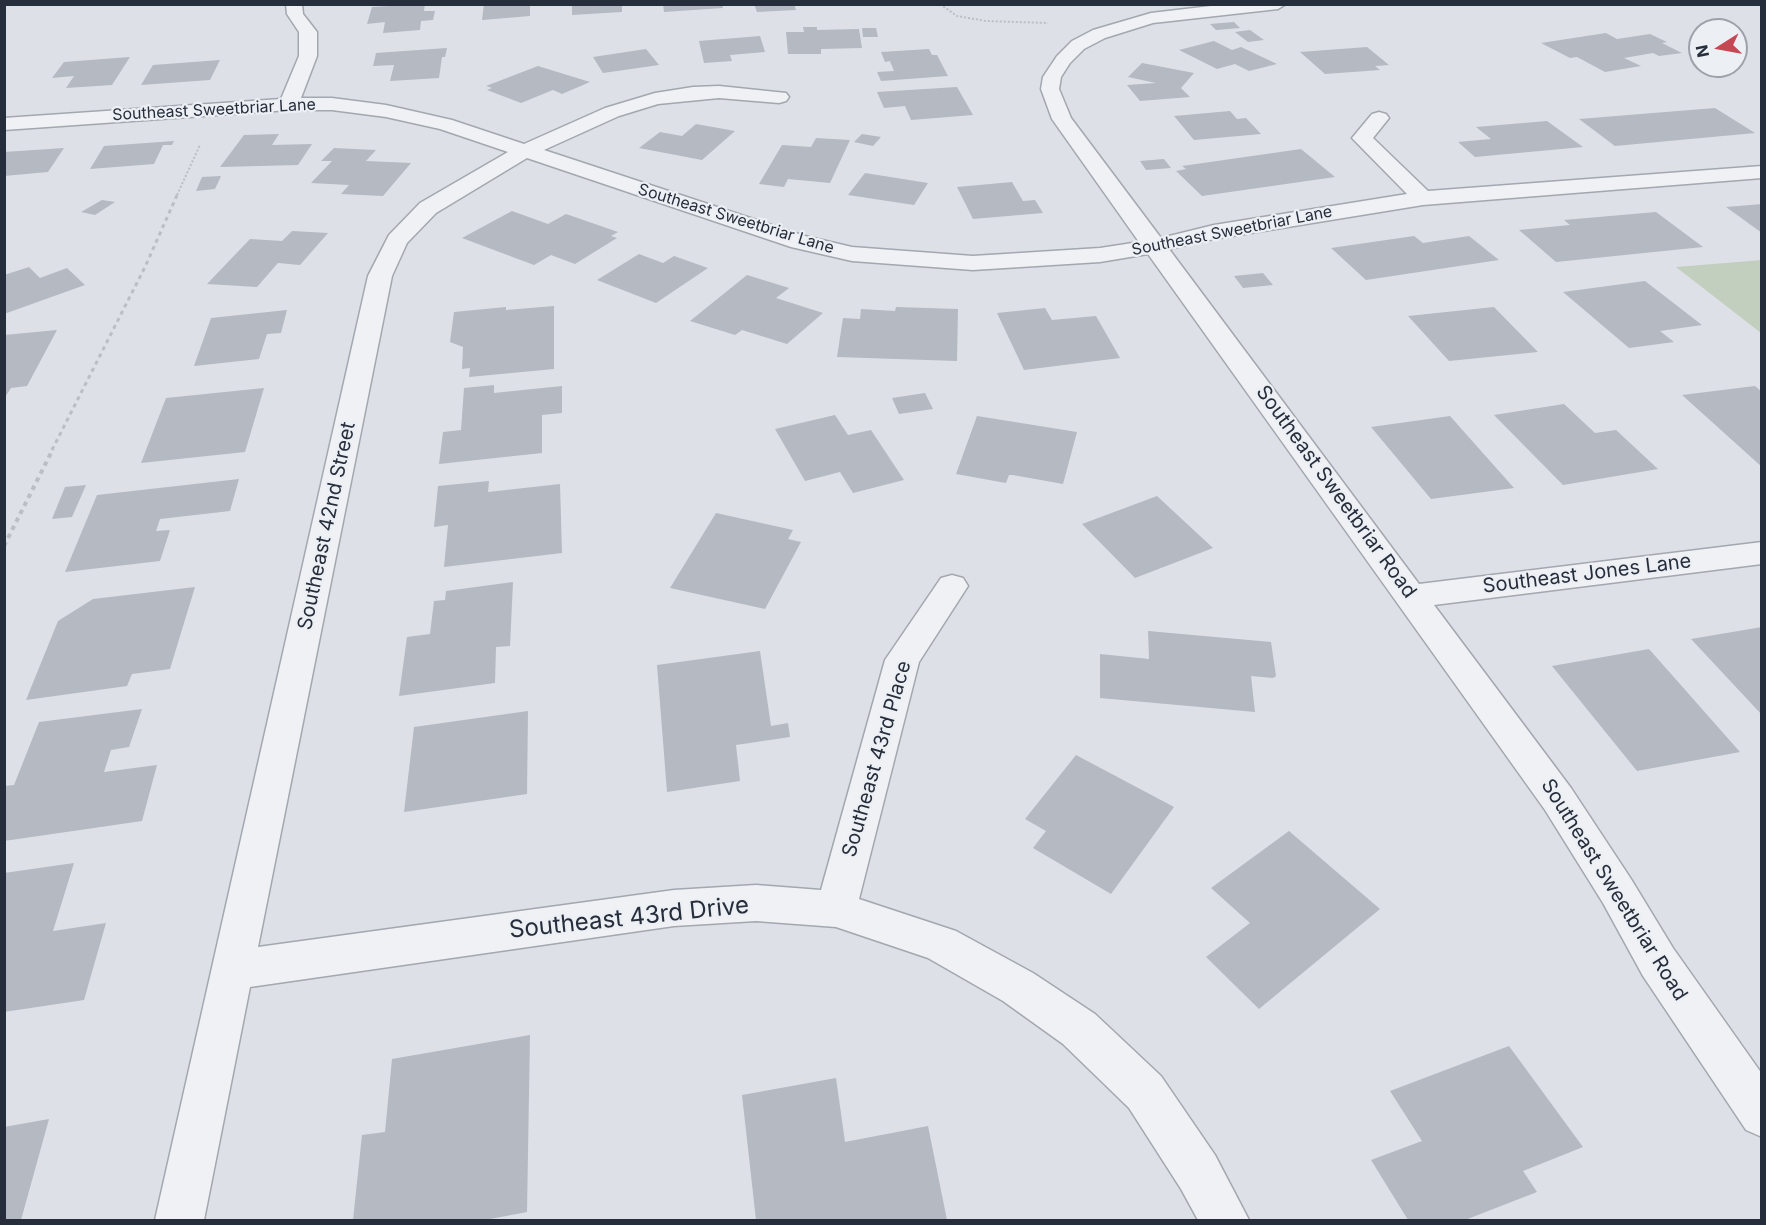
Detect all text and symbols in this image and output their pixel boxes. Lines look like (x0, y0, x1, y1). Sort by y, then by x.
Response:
north arrow (1688, 18, 1748, 78)
text: N (1691, 43, 1713, 59)
street label: Southeast Sweetbriar Lane (112, 95, 316, 125)
street label: Southeast Sweetbriar Lane (636, 180, 836, 258)
street label: Southeast Sweetbriar Lane (1130, 202, 1334, 260)
street label: Southeast Sweetbriar Road (1251, 381, 1421, 603)
street label: Southeast 42nd Street (293, 420, 361, 632)
street label: Southeast Jones Lane (1481, 549, 1693, 599)
street label: Southeast 43rd Place (837, 658, 917, 860)
street label: Southeast Sweetbriar Road (1536, 775, 1692, 1005)
street label: Southeast 43rd Drive (508, 891, 750, 945)

